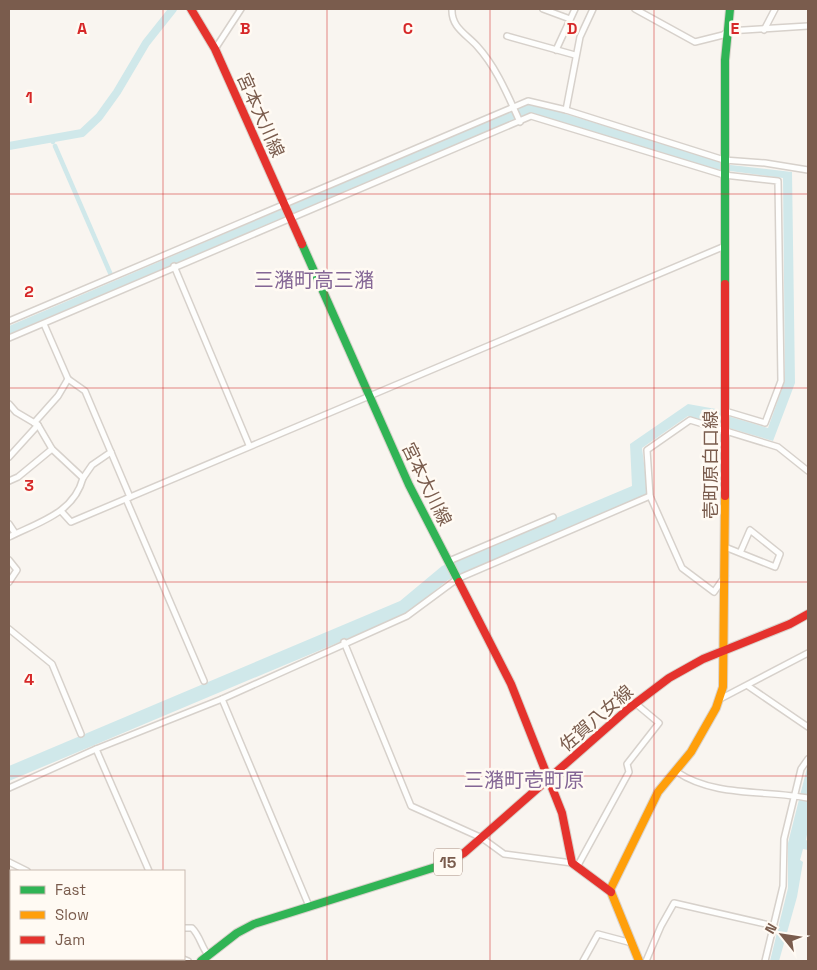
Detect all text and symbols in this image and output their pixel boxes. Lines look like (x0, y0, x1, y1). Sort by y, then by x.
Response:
text: A (77, 18, 87, 39)
text: B (240, 18, 250, 39)
text: C (403, 18, 413, 39)
text: D (567, 18, 577, 39)
text: E (731, 18, 740, 39)
street label: 宮本大川線 (232, 69, 290, 161)
text: 1 (25, 87, 33, 108)
district label: 三潴町高三潴 (254, 267, 374, 293)
text: 2 (24, 281, 34, 302)
street label: 壱町原白口線 (699, 411, 722, 519)
street label: 宮本大川線 (397, 439, 457, 529)
text: 3 (24, 475, 34, 496)
text: 4 (24, 669, 34, 690)
street label: 佐賀八女線 (554, 680, 638, 756)
district label: 三潴町壱町原 (464, 767, 584, 793)
road number: 15 (434, 849, 462, 876)
legend (10, 870, 185, 960)
text: Fast (55, 880, 86, 899)
text: Slow (55, 905, 89, 924)
north arrow (757, 910, 807, 960)
text: N (761, 920, 781, 937)
text: Jam (55, 930, 85, 949)

